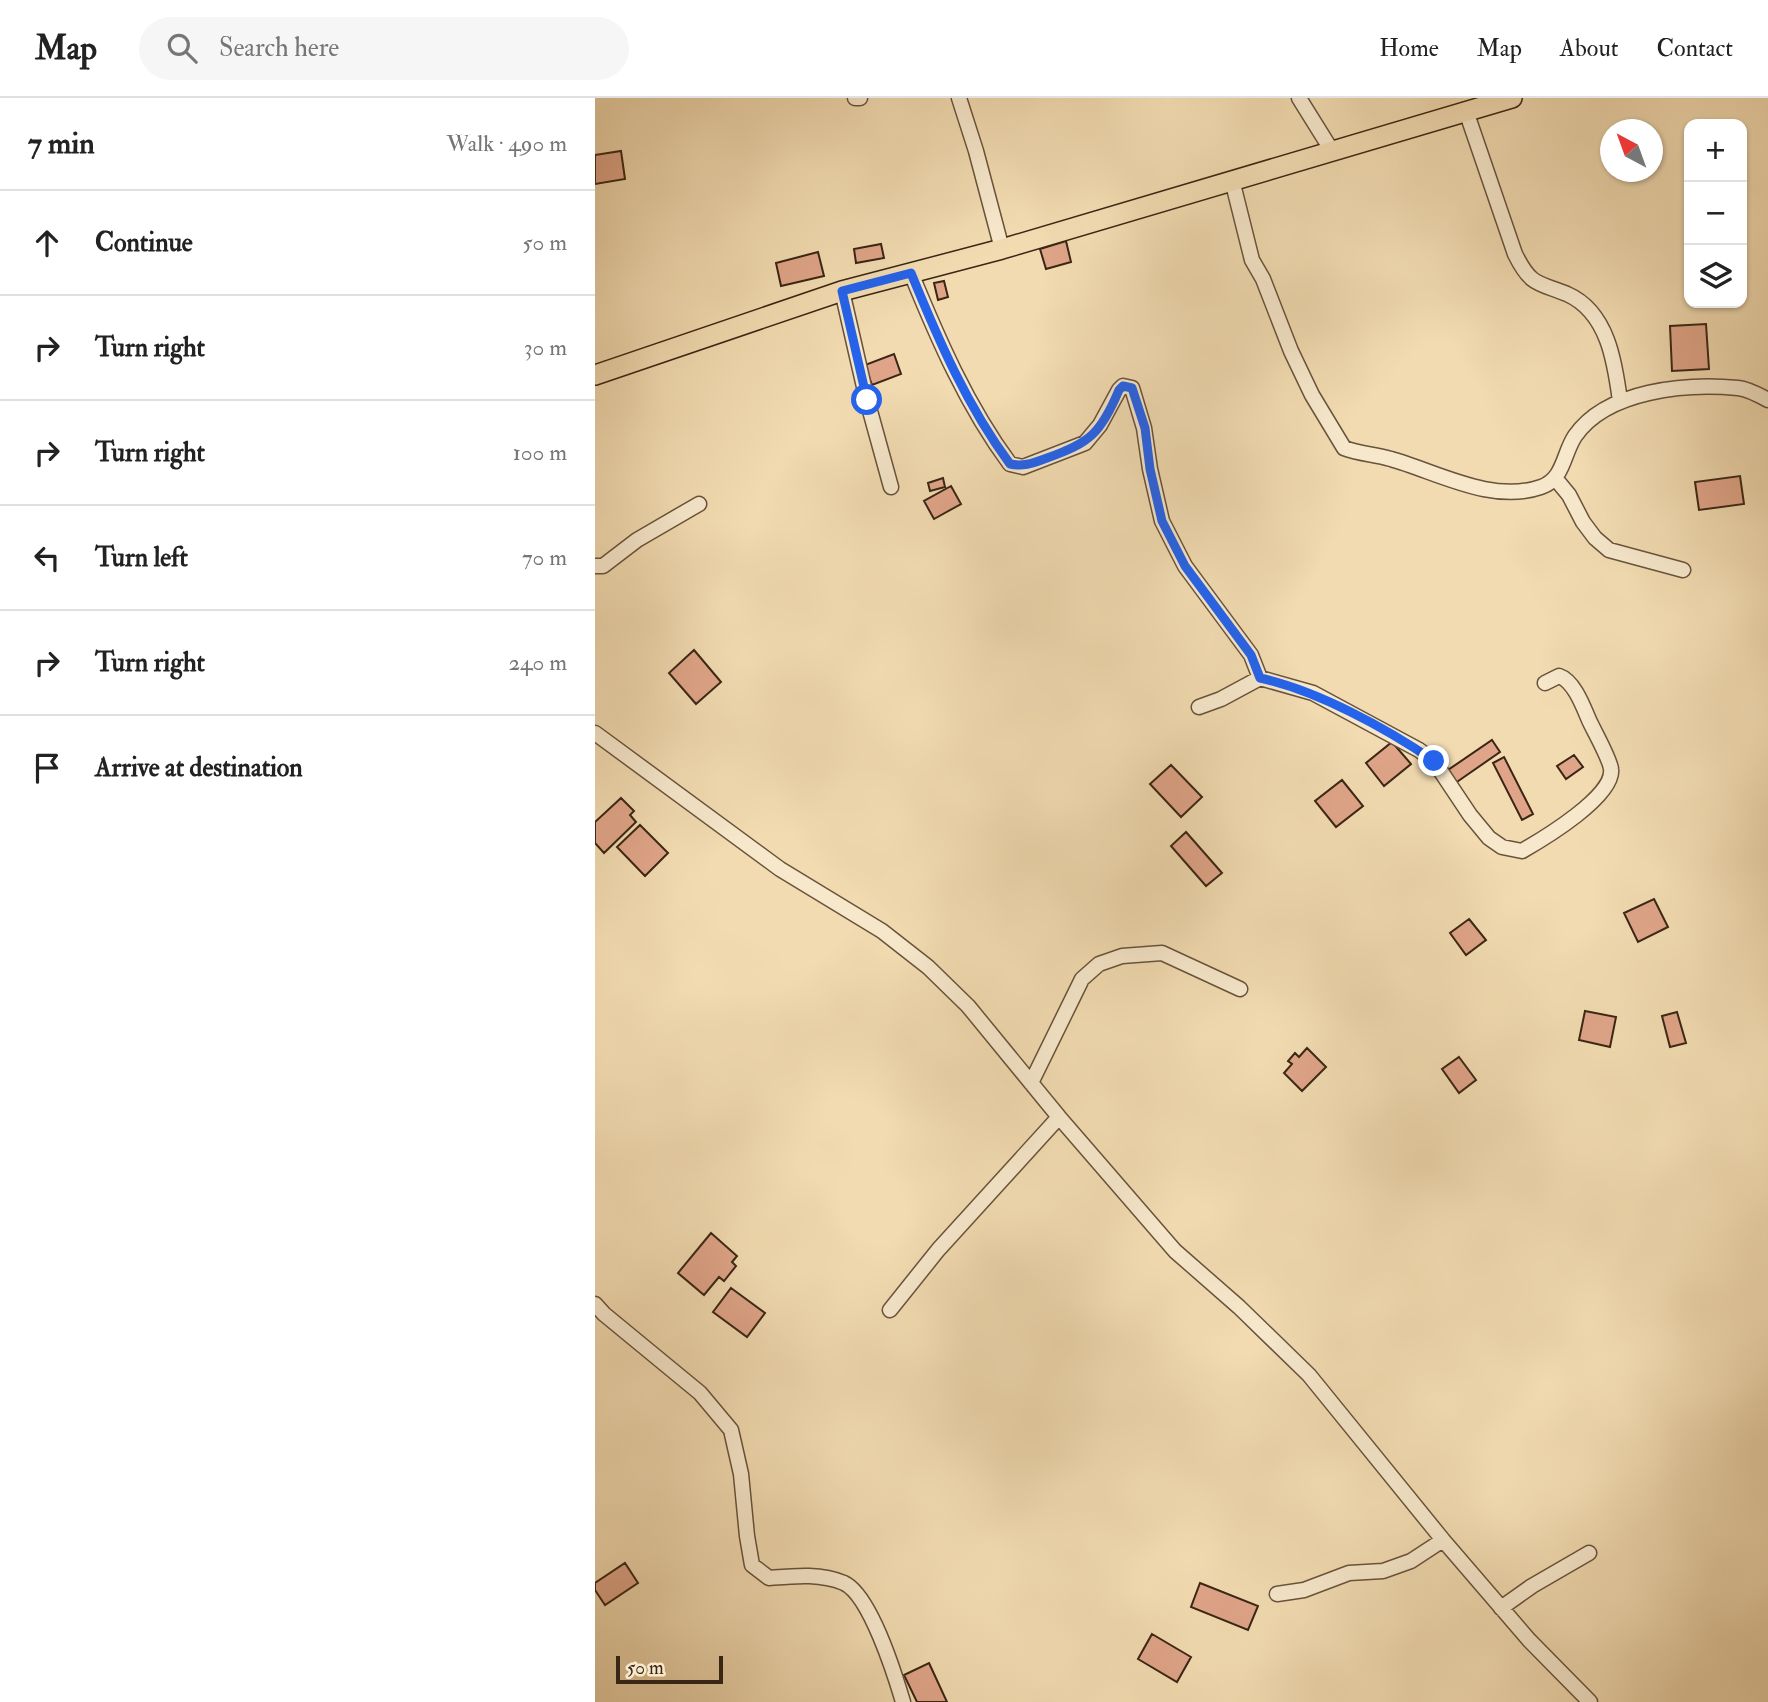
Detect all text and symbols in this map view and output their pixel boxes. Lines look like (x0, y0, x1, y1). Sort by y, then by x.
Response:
search box (139, 17, 629, 80)
text: Map (35, 28, 97, 69)
icon: search (163, 29, 201, 67)
text: Search here (219, 32, 339, 64)
text: Home (1379, 33, 1439, 64)
text: Map (1477, 33, 1522, 64)
text: About (1560, 33, 1619, 64)
text: Contact (1657, 33, 1733, 64)
north arrow (1600, 119, 1663, 182)
map controls (1684, 119, 1747, 308)
button: + (1684, 119, 1747, 182)
text: 7 min (28, 125, 95, 162)
text: Walk · 490 m (446, 129, 567, 158)
button: − (1684, 182, 1747, 245)
icon: ahead (28, 224, 66, 262)
text: Continue (95, 227, 193, 259)
text: 50 m (523, 228, 567, 257)
button: layers (1684, 245, 1747, 308)
icon: right (28, 329, 66, 367)
text: Turn right (95, 332, 205, 364)
text: 30 m (524, 333, 567, 362)
route start (851, 384, 882, 415)
icon: right (28, 434, 66, 472)
text: Turn right (95, 437, 205, 469)
text: 100 m (513, 438, 567, 467)
icon: left (28, 539, 66, 577)
text: Turn left (95, 542, 188, 574)
text: 70 m (522, 543, 567, 572)
icon: right (28, 644, 66, 682)
text: Turn right (95, 647, 205, 679)
text: 240 m (508, 648, 567, 677)
route end (1418, 745, 1449, 776)
icon: arrive (28, 749, 66, 787)
text: Arrive at destination (95, 752, 303, 784)
scale bar (616, 1653, 723, 1685)
text: 50 m (627, 1656, 664, 1680)

